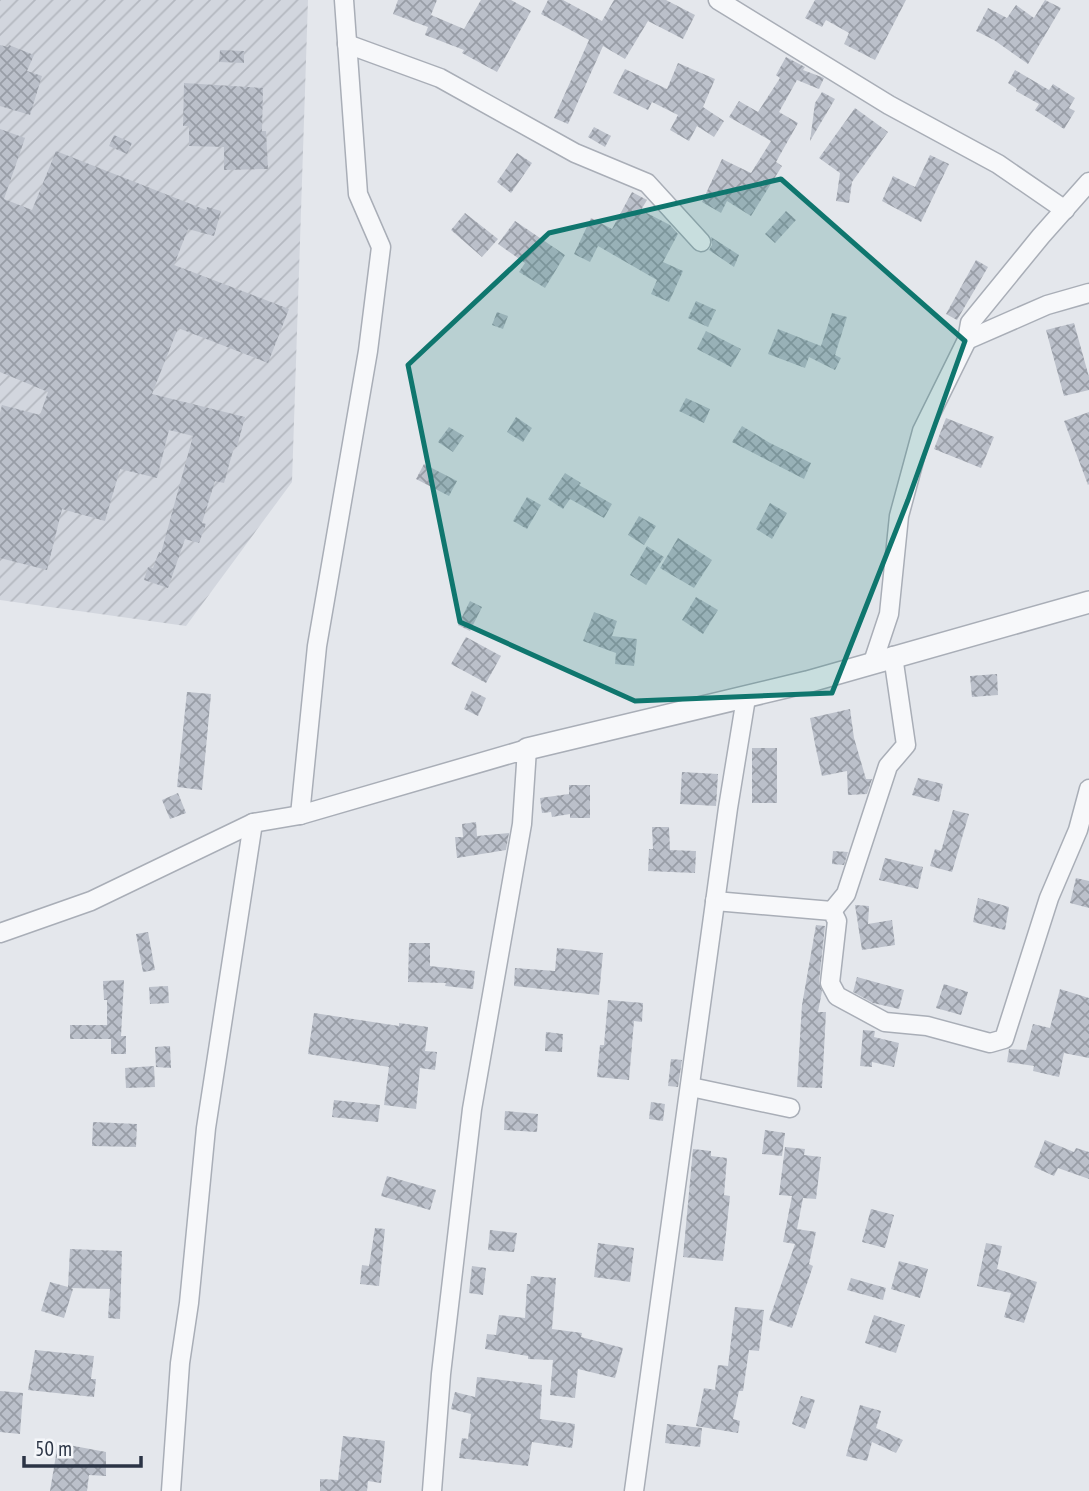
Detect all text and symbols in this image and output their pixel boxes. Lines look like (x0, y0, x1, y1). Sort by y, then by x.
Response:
scale bar (24, 1424, 142, 1468)
text: 50 m (35, 1435, 72, 1462)

